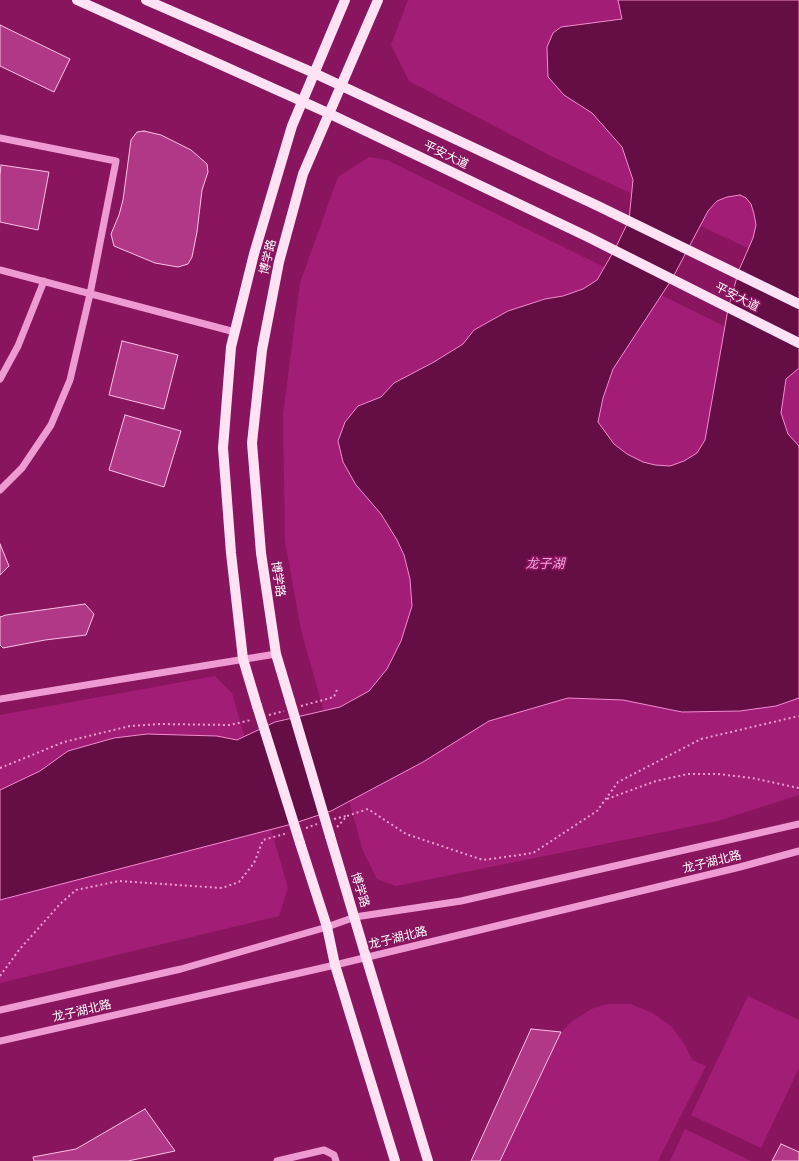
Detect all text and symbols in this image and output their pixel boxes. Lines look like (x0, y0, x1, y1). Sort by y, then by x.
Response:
street label: 平安大道 (421, 138, 471, 172)
street label: 博学路 (257, 238, 279, 276)
street label: 平安大道 (712, 280, 762, 314)
water label: 龙子湖 (526, 556, 564, 572)
street label: 博学路 (268, 560, 288, 598)
street label: 龙子湖北路 (681, 848, 743, 876)
street label: 博学路 (348, 871, 372, 909)
street label: 龙子湖北路 (367, 924, 429, 952)
street label: 龙子湖北路 (51, 997, 113, 1025)

